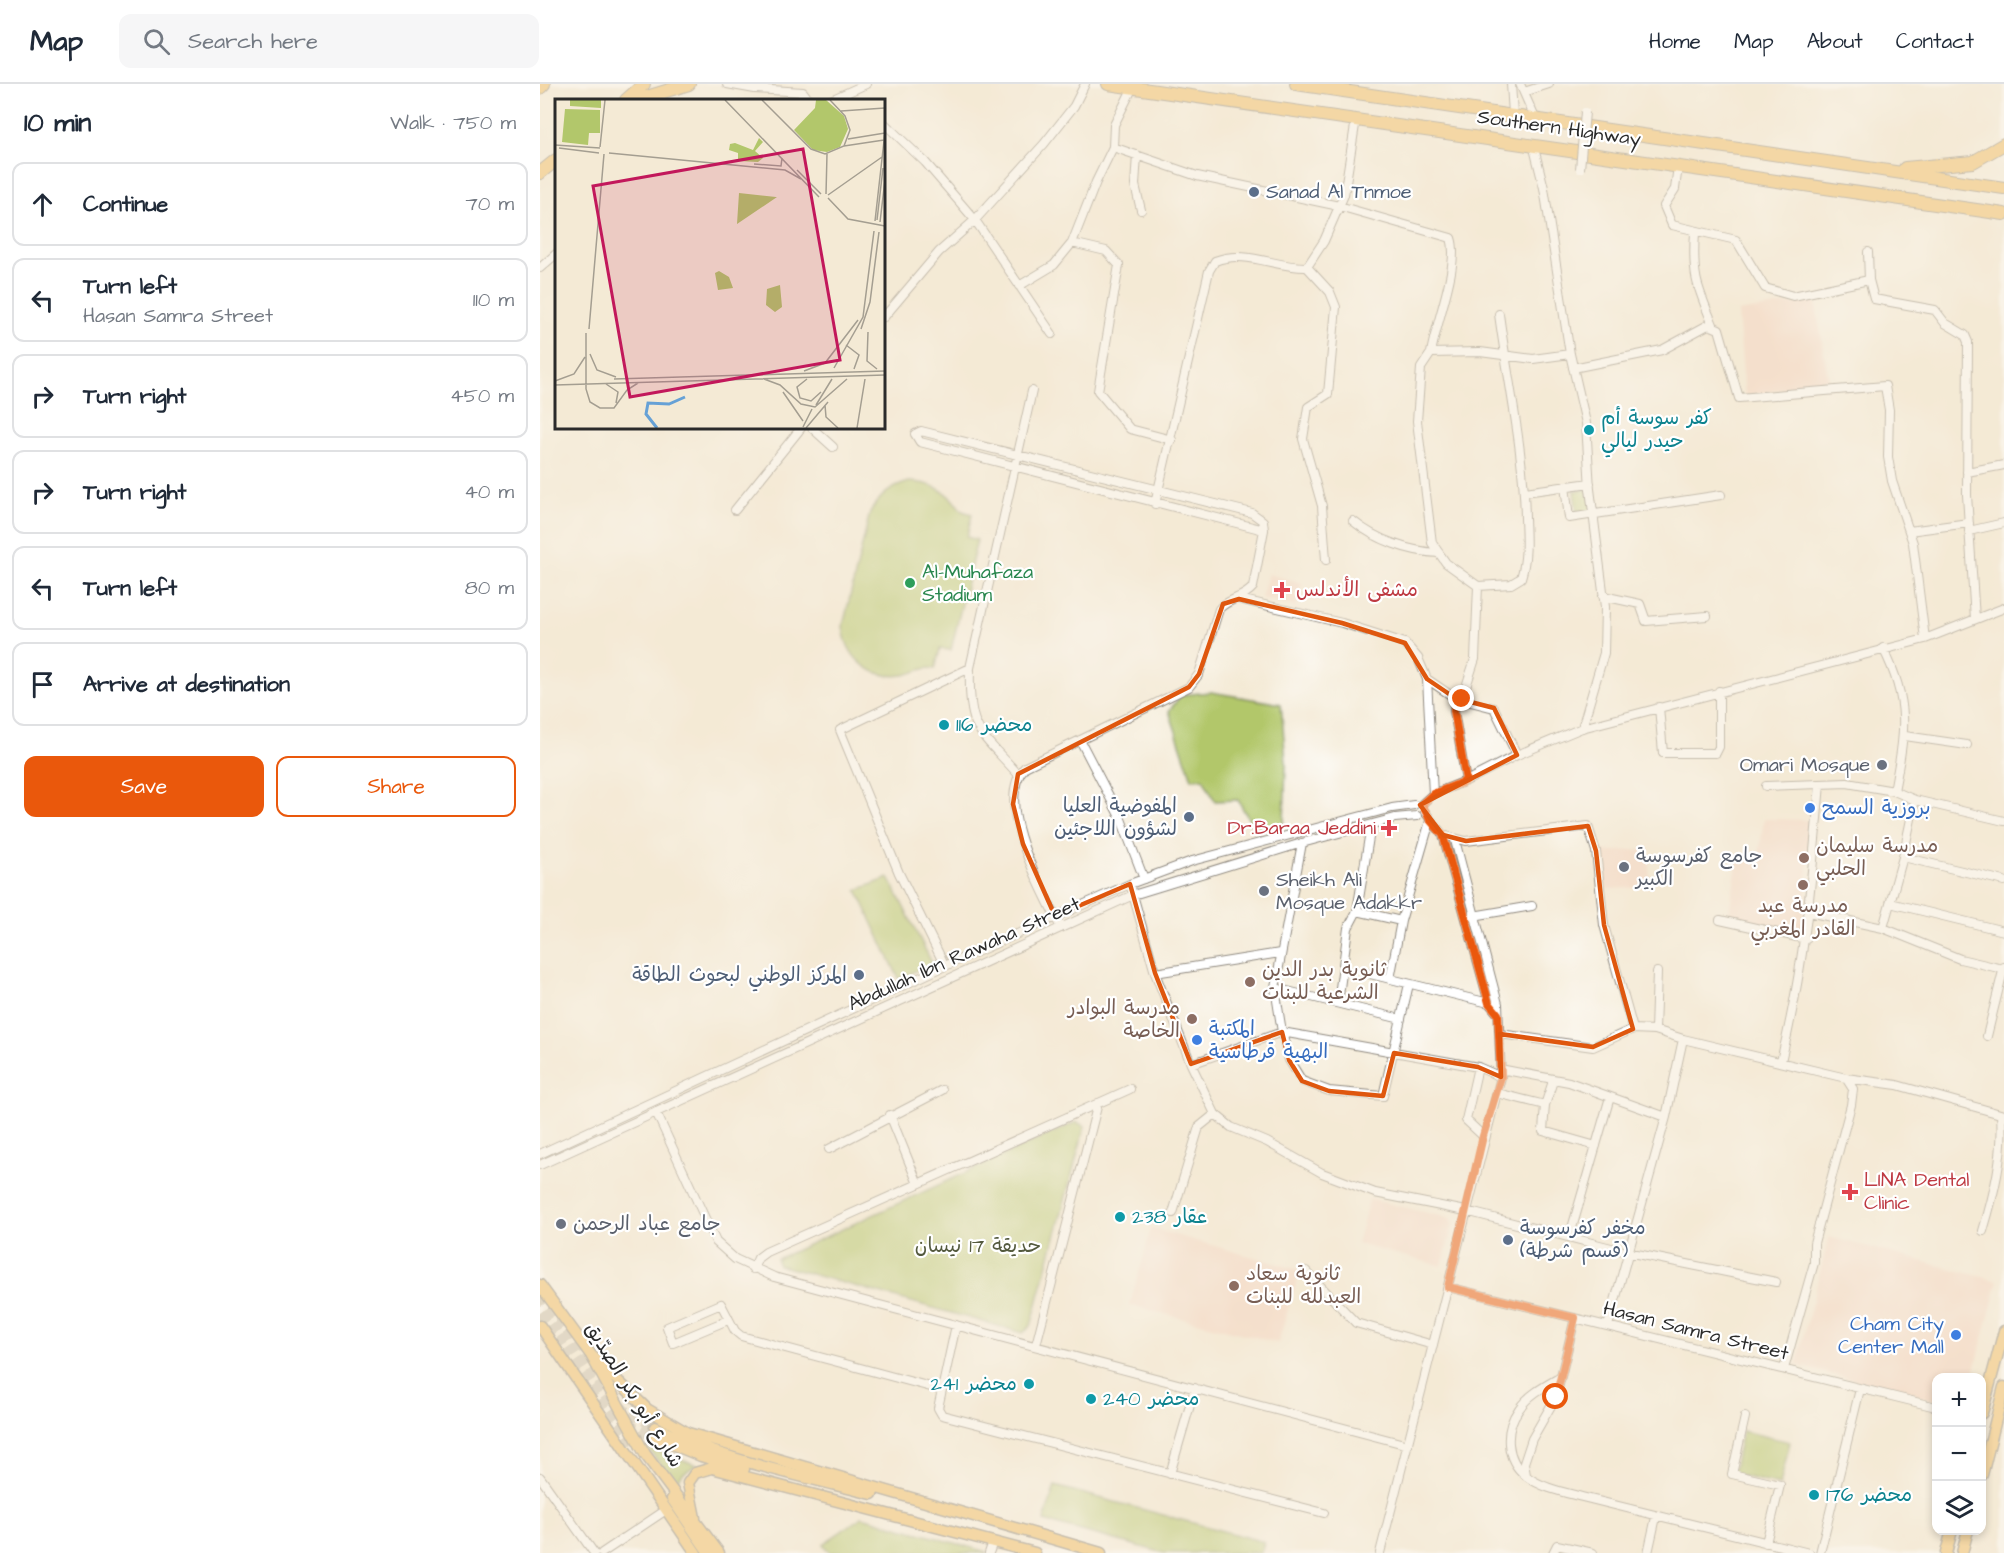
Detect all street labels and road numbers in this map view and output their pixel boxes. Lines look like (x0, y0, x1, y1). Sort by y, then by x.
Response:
street label: Southern Highway (1475, 103, 1643, 154)
street label: Abdullah Ibn Rawaha Street (843, 890, 1085, 1018)
street label: Hasan Samra Street (1600, 1294, 1792, 1368)
street label: شارع أبو بكر الصدّيق (578, 1317, 690, 1473)

